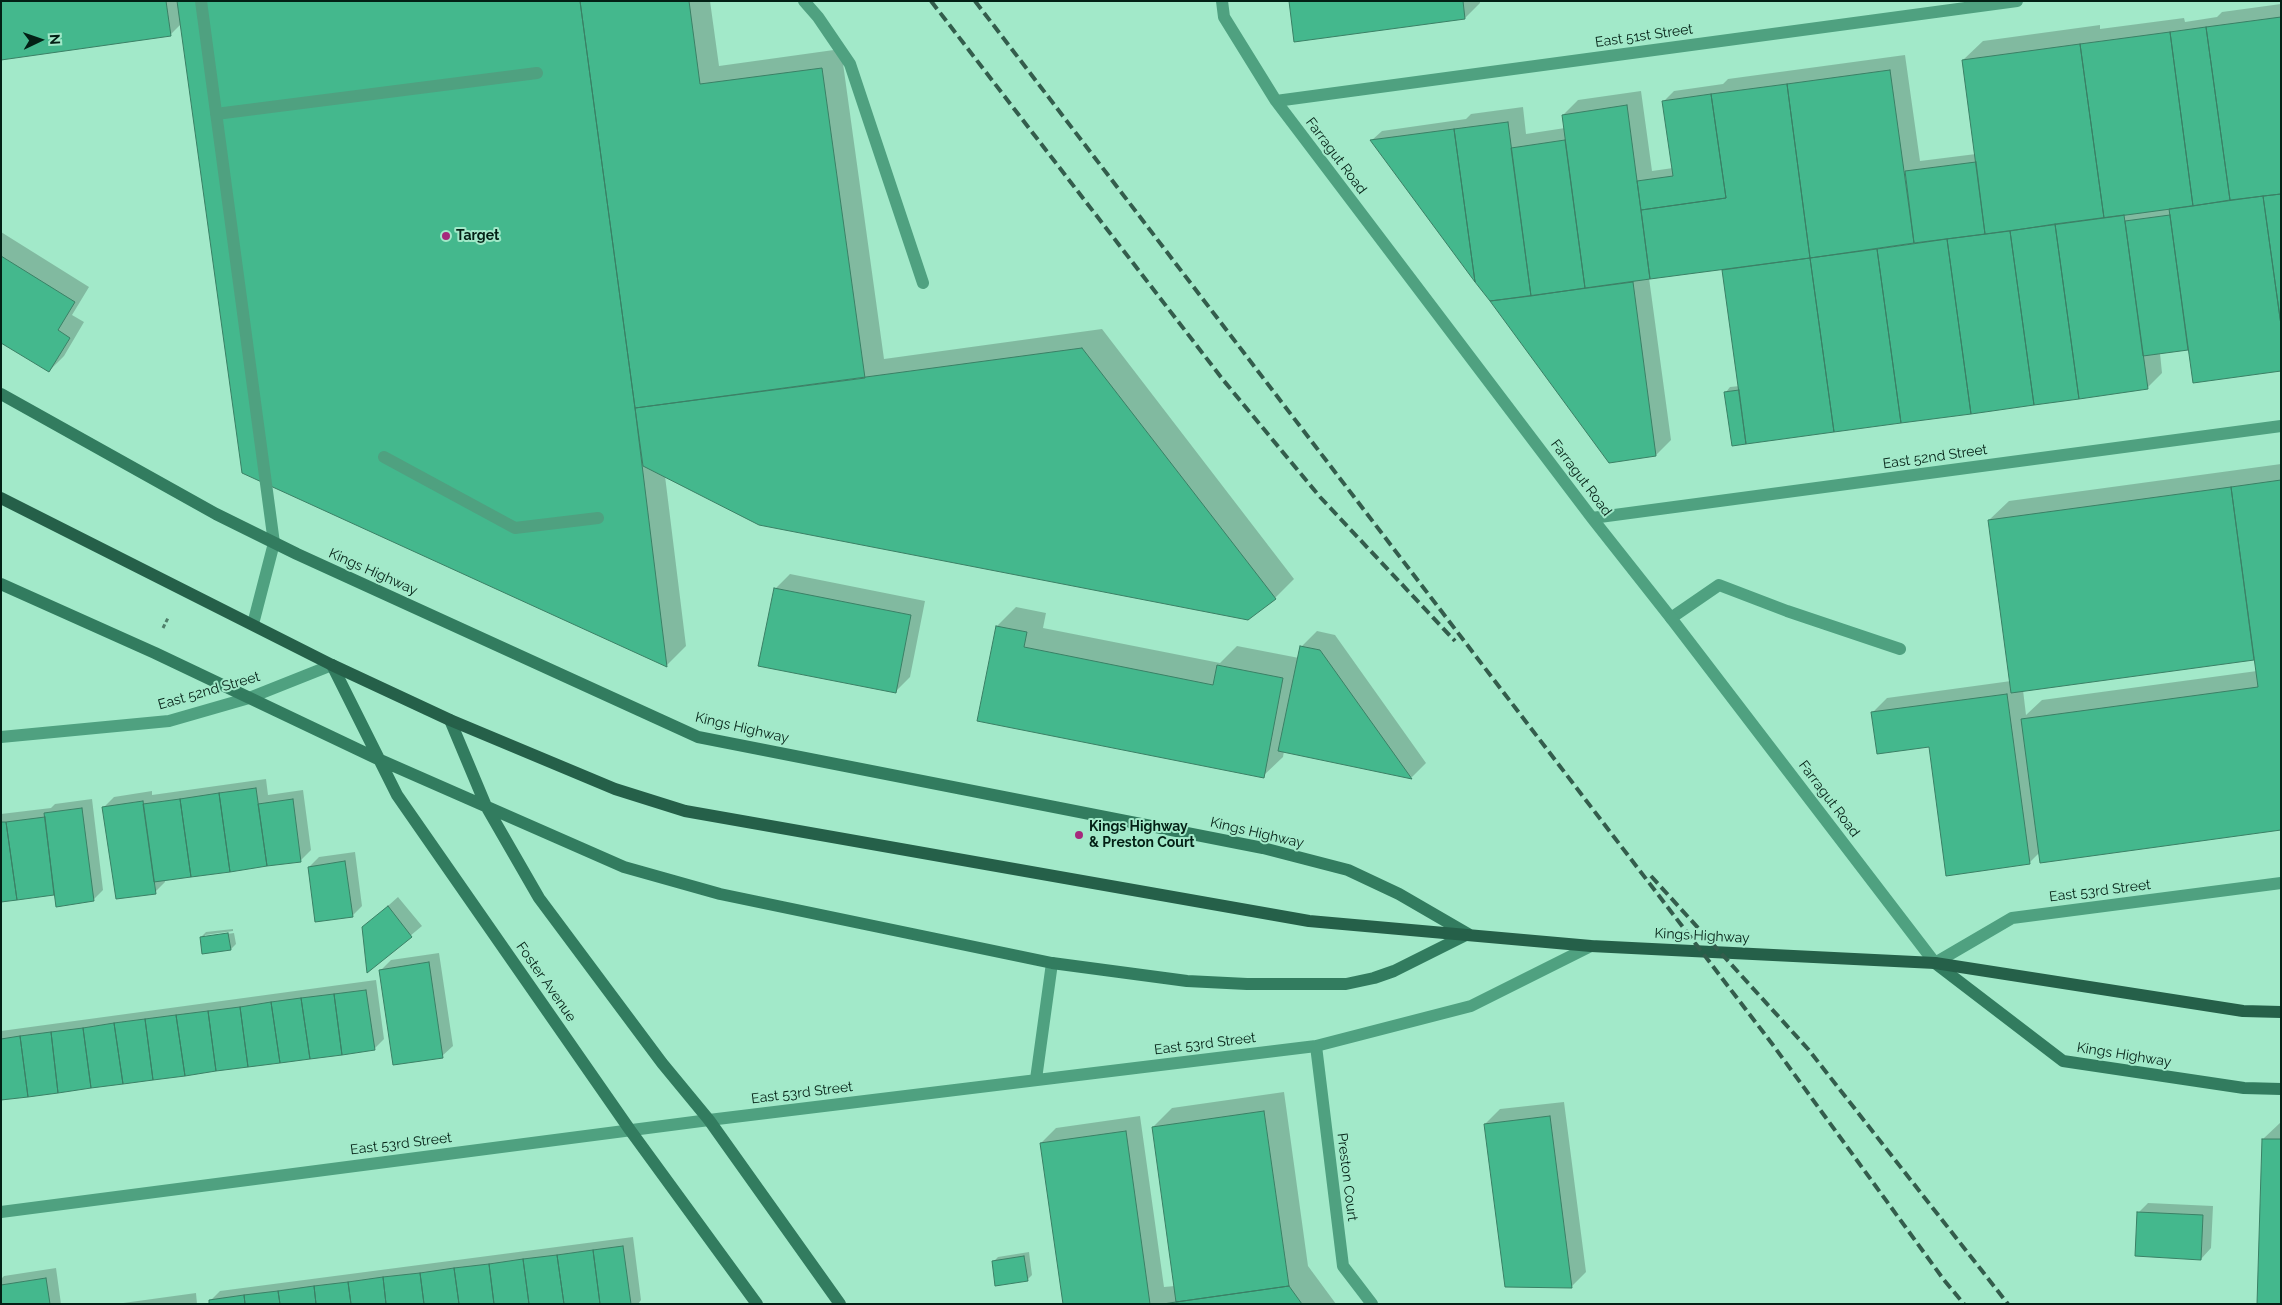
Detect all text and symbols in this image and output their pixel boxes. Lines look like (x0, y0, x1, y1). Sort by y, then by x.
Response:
north arrow (15, 15, 65, 65)
street label: East 51st Street (1594, 21, 1694, 51)
text: N (47, 33, 63, 45)
street label: Farragut Road (1302, 115, 1370, 197)
place label: Target (456, 228, 499, 244)
marker: Target (440, 230, 452, 242)
street label: Farragut Road (1547, 437, 1615, 519)
street label: East 52nd Street (1882, 441, 1988, 473)
street label: Kings Highway (326, 545, 420, 599)
street label: East 52nd Street (156, 668, 262, 714)
street label: Kings Highway (694, 709, 790, 747)
street label: Farragut Road (1795, 758, 1863, 840)
street label: Kings Highway (1209, 814, 1305, 852)
place label: Kings Highway & Preston Court (1089, 819, 1195, 852)
marker: Kings Highway & Preston Court (1073, 829, 1085, 841)
street label: East 53rd Street (2048, 876, 2152, 906)
street label: Kings Highway (1654, 925, 1750, 947)
street label: Foster Avenue (512, 939, 580, 1025)
street label: East 53rd Street (1153, 1029, 1257, 1059)
street label: Kings Highway (2076, 1039, 2172, 1071)
street label: East 53rd Street (750, 1078, 854, 1108)
street label: East 53rd Street (349, 1129, 453, 1159)
street label: Preston Court (1333, 1132, 1361, 1222)

